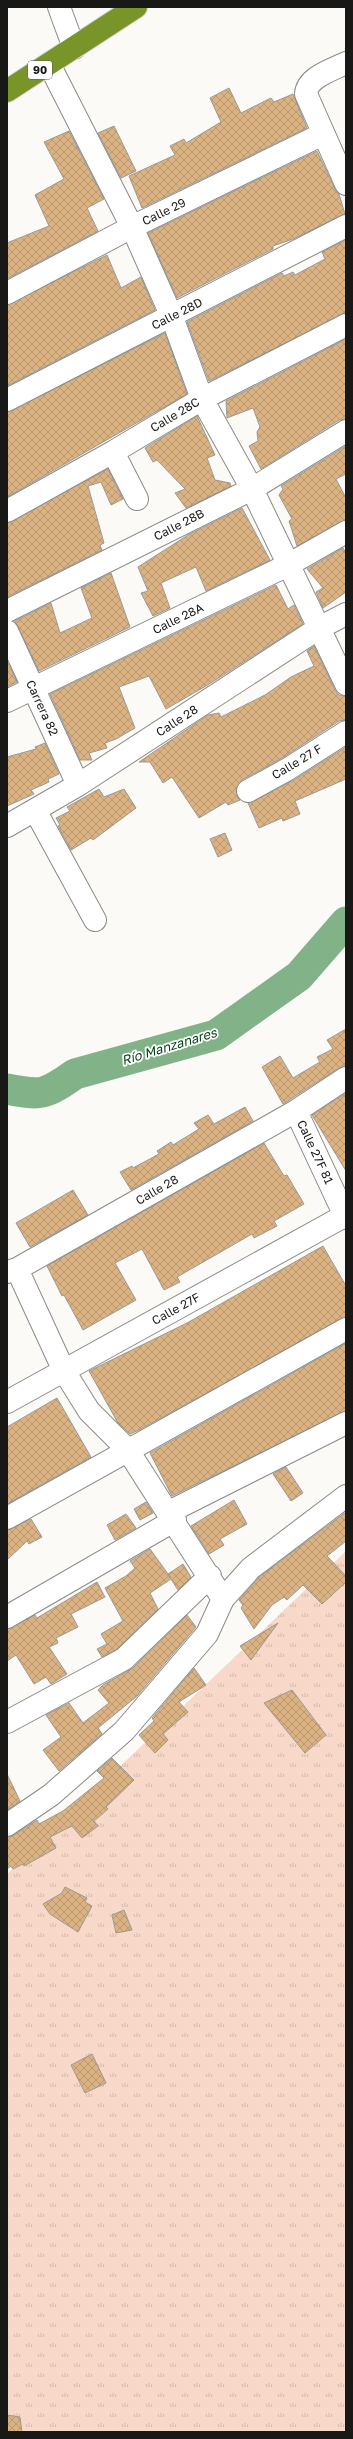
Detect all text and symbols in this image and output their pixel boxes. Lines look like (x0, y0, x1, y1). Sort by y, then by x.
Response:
road number: 90 (28, 61, 52, 79)
street label: Calle 29 (140, 195, 188, 229)
street label: Calle 28D (149, 294, 205, 333)
street label: Calle 28C (147, 394, 202, 435)
street label: Calle 28B (151, 505, 207, 544)
street label: Calle 28A (150, 600, 206, 637)
street label: Carrera 82 (23, 678, 62, 738)
street label: Calle 28 (153, 702, 200, 740)
street label: Calle 27 F (269, 741, 325, 782)
water label: Río Manzanares (120, 1024, 220, 1068)
street label: Calle 27F 81 (294, 1117, 337, 1186)
street label: Calle 28 (133, 1171, 181, 1208)
street label: Calle 27F (149, 1289, 203, 1328)

